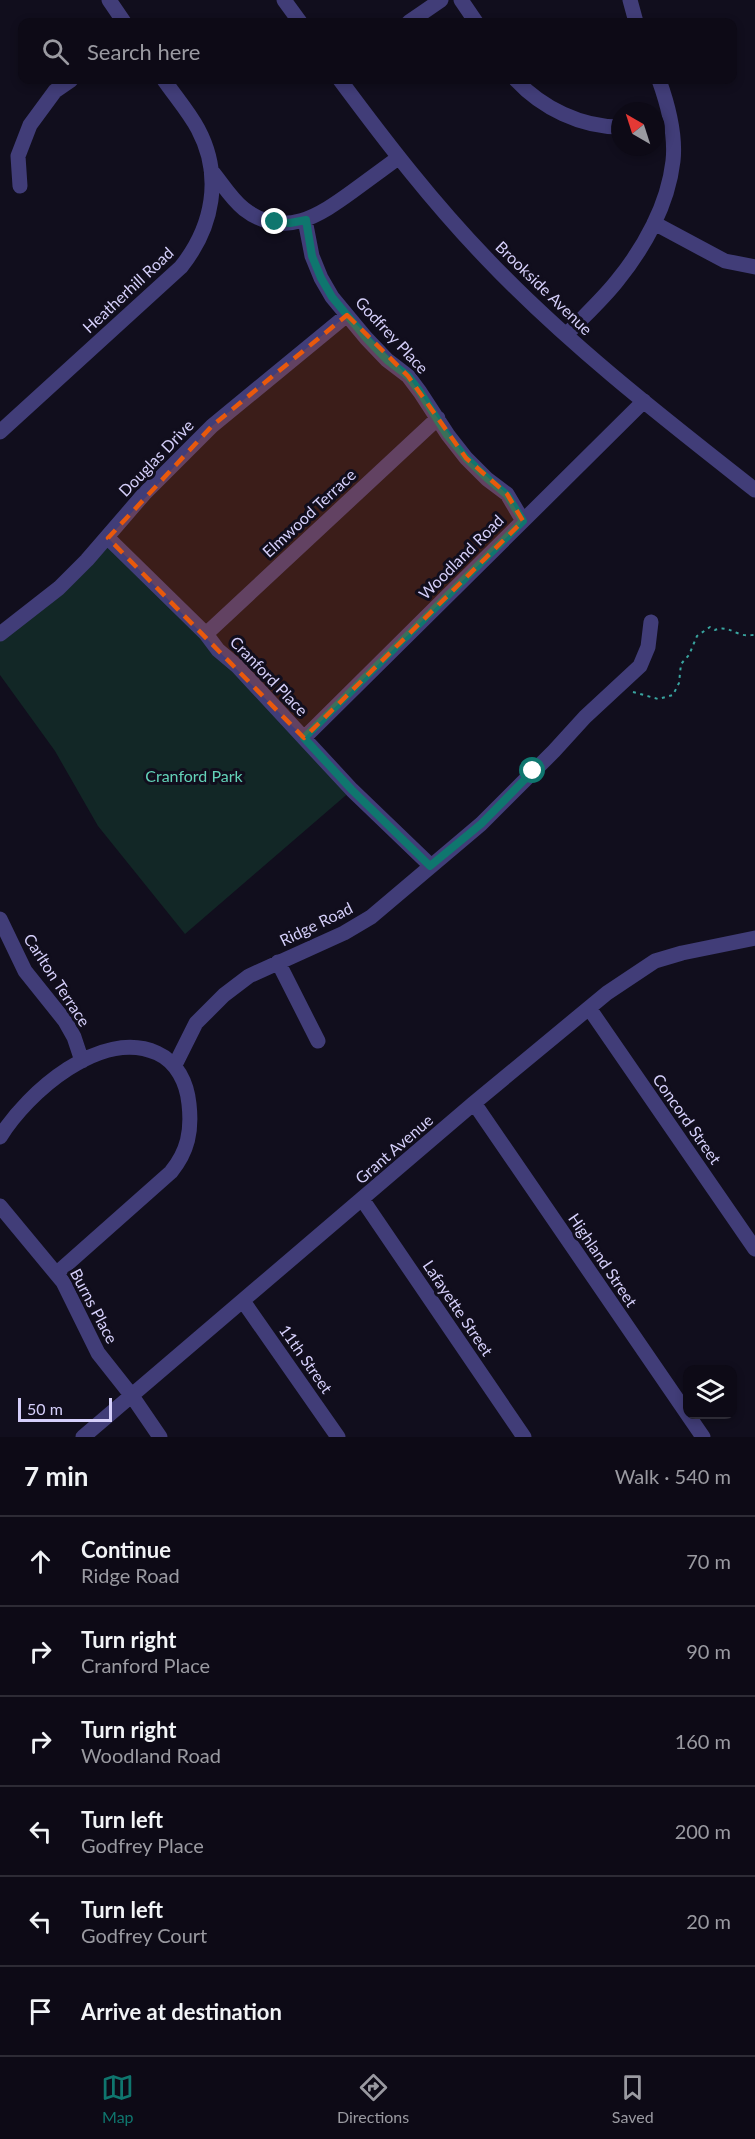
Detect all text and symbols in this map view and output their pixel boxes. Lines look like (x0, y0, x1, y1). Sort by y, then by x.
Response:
search box (18, 18, 737, 84)
icon: search (39, 35, 72, 68)
text: Search here (87, 38, 200, 65)
north arrow (611, 102, 665, 156)
route end (261, 208, 287, 234)
street label: Brookside Avenue (492, 237, 596, 338)
street label: Heatherhill Road (78, 243, 177, 337)
street label: Godfrey Place (352, 292, 433, 377)
street label: Douglas Drive (114, 415, 197, 500)
street label: Elmwood Terrace (258, 465, 359, 561)
street label: Woodland Road (414, 510, 507, 603)
street label: Cranford Place (227, 632, 312, 719)
route start (519, 757, 545, 783)
park label: Cranford Park (145, 766, 244, 785)
street label: Ridge Road (276, 898, 355, 949)
street label: Carlton Terrace (20, 930, 95, 1030)
street label: Concord Street (649, 1070, 726, 1168)
street label: Grant Avenue (351, 1110, 436, 1187)
street label: Highland Street (565, 1209, 642, 1310)
street label: Lafayette Street (419, 1256, 498, 1359)
street label: Burns Place (67, 1265, 122, 1346)
street label: 11th Street (276, 1321, 337, 1397)
map controls (683, 1365, 737, 1419)
button: layers (683, 1365, 737, 1419)
scale bar (18, 1395, 112, 1422)
text: 50 m (27, 1399, 63, 1418)
text: 7 min (24, 1460, 88, 1492)
text: Walk · 540 m (615, 1464, 731, 1488)
text: Continue (81, 1536, 171, 1563)
icon: ahead (24, 1545, 57, 1578)
text: 70 m (686, 1549, 731, 1573)
text: Ridge Road (81, 1563, 180, 1587)
text: Turn right (81, 1626, 176, 1653)
icon: right (24, 1635, 57, 1668)
text: 90 m (686, 1639, 731, 1663)
text: Cranford Place (81, 1653, 210, 1677)
text: Turn right (81, 1716, 176, 1743)
icon: right (24, 1725, 57, 1758)
text: 160 m (675, 1729, 731, 1753)
text: Woodland Road (81, 1743, 221, 1767)
text: Turn left (81, 1806, 163, 1833)
icon: left (24, 1815, 57, 1848)
text: 200 m (675, 1819, 731, 1843)
text: Godfrey Place (81, 1833, 204, 1857)
text: Turn left (81, 1896, 163, 1923)
icon: left (24, 1905, 57, 1938)
text: 20 m (686, 1909, 731, 1933)
text: Godfrey Court (81, 1923, 207, 1947)
icon: arrive (24, 1995, 57, 2028)
text: Arrive at destination (81, 1998, 282, 2025)
tab: Map (101, 2071, 134, 2126)
tab: Directions (337, 2071, 409, 2126)
tab: Saved (612, 2071, 654, 2126)

